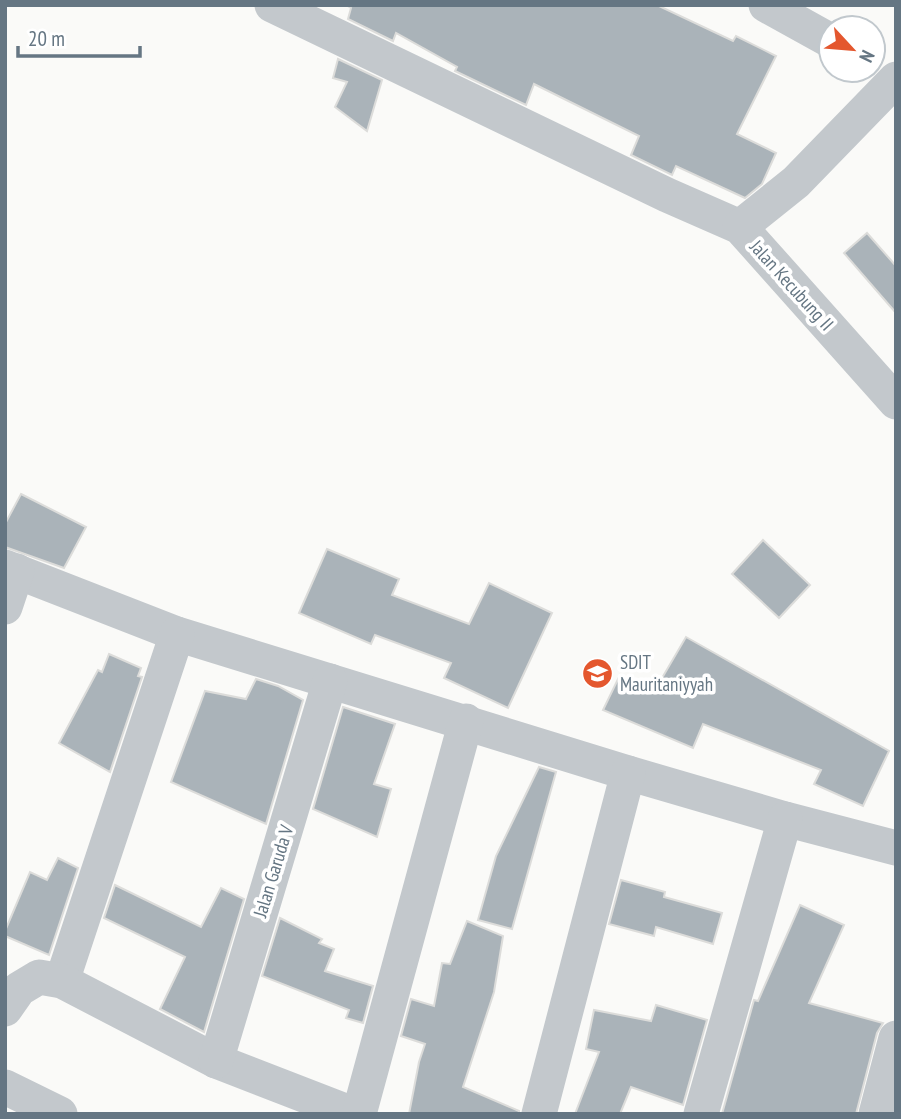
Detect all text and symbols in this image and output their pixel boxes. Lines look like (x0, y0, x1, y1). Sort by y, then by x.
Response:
scale bar (18, 14, 140, 58)
north arrow (817, 14, 887, 84)
text: 20 m (28, 25, 65, 52)
text: N (854, 47, 880, 66)
street label: Jalan Kecubung II (744, 234, 839, 335)
place label: SDIT Mauritaniyyah (620, 650, 713, 696)
school or university icon: SDIT Mauritaniyyah (580, 656, 614, 690)
street label: Jalan Garuda V (247, 822, 298, 921)

